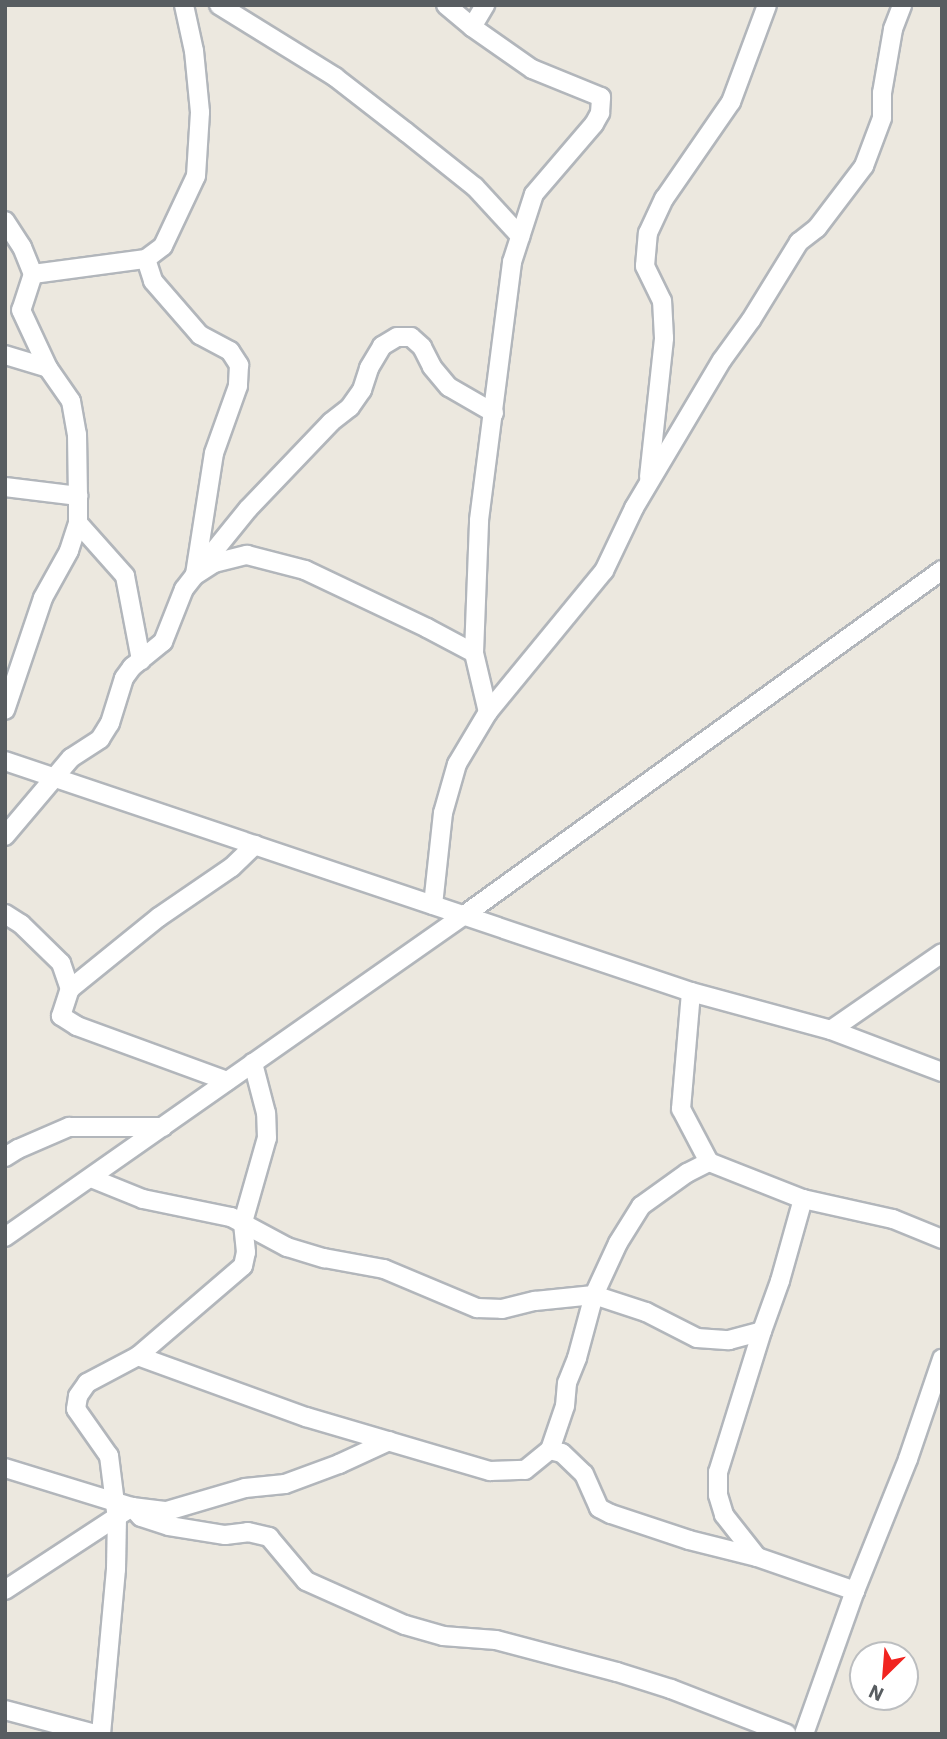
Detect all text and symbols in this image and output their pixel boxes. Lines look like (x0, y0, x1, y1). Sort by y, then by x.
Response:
north arrow (849, 1641, 919, 1711)
text: N (865, 1679, 887, 1707)

